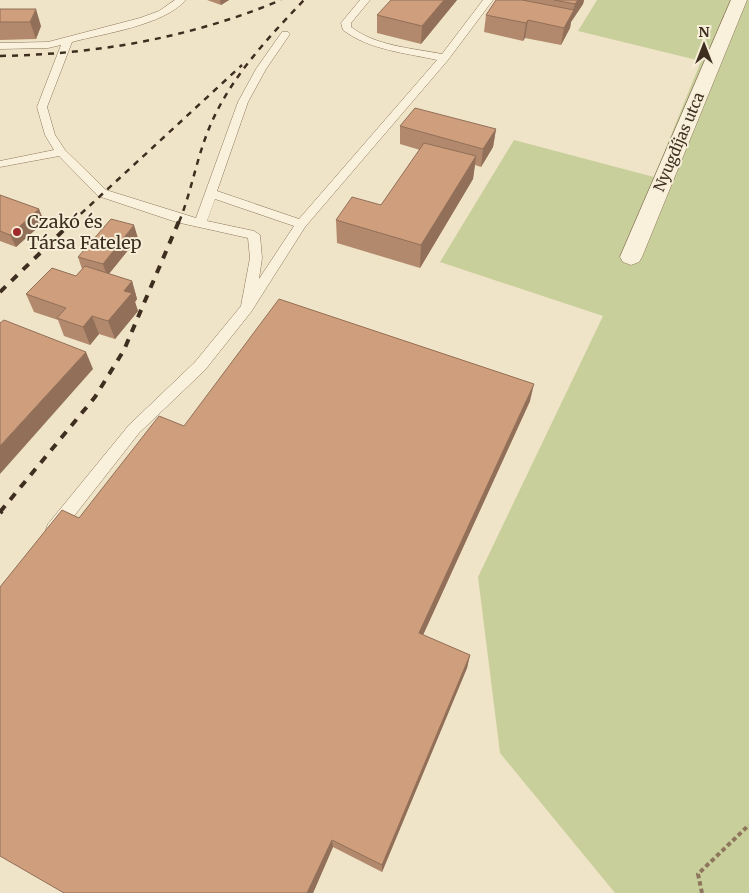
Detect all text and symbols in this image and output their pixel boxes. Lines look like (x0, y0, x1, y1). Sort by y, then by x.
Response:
north arrow (679, 20, 729, 70)
text: N (698, 23, 710, 41)
street label: Nyugdíjas utca (649, 89, 708, 194)
place label: Czakó és Társa Fatelep (27, 210, 142, 254)
marker: Czakó és Társa Fatelep (11, 226, 23, 238)

